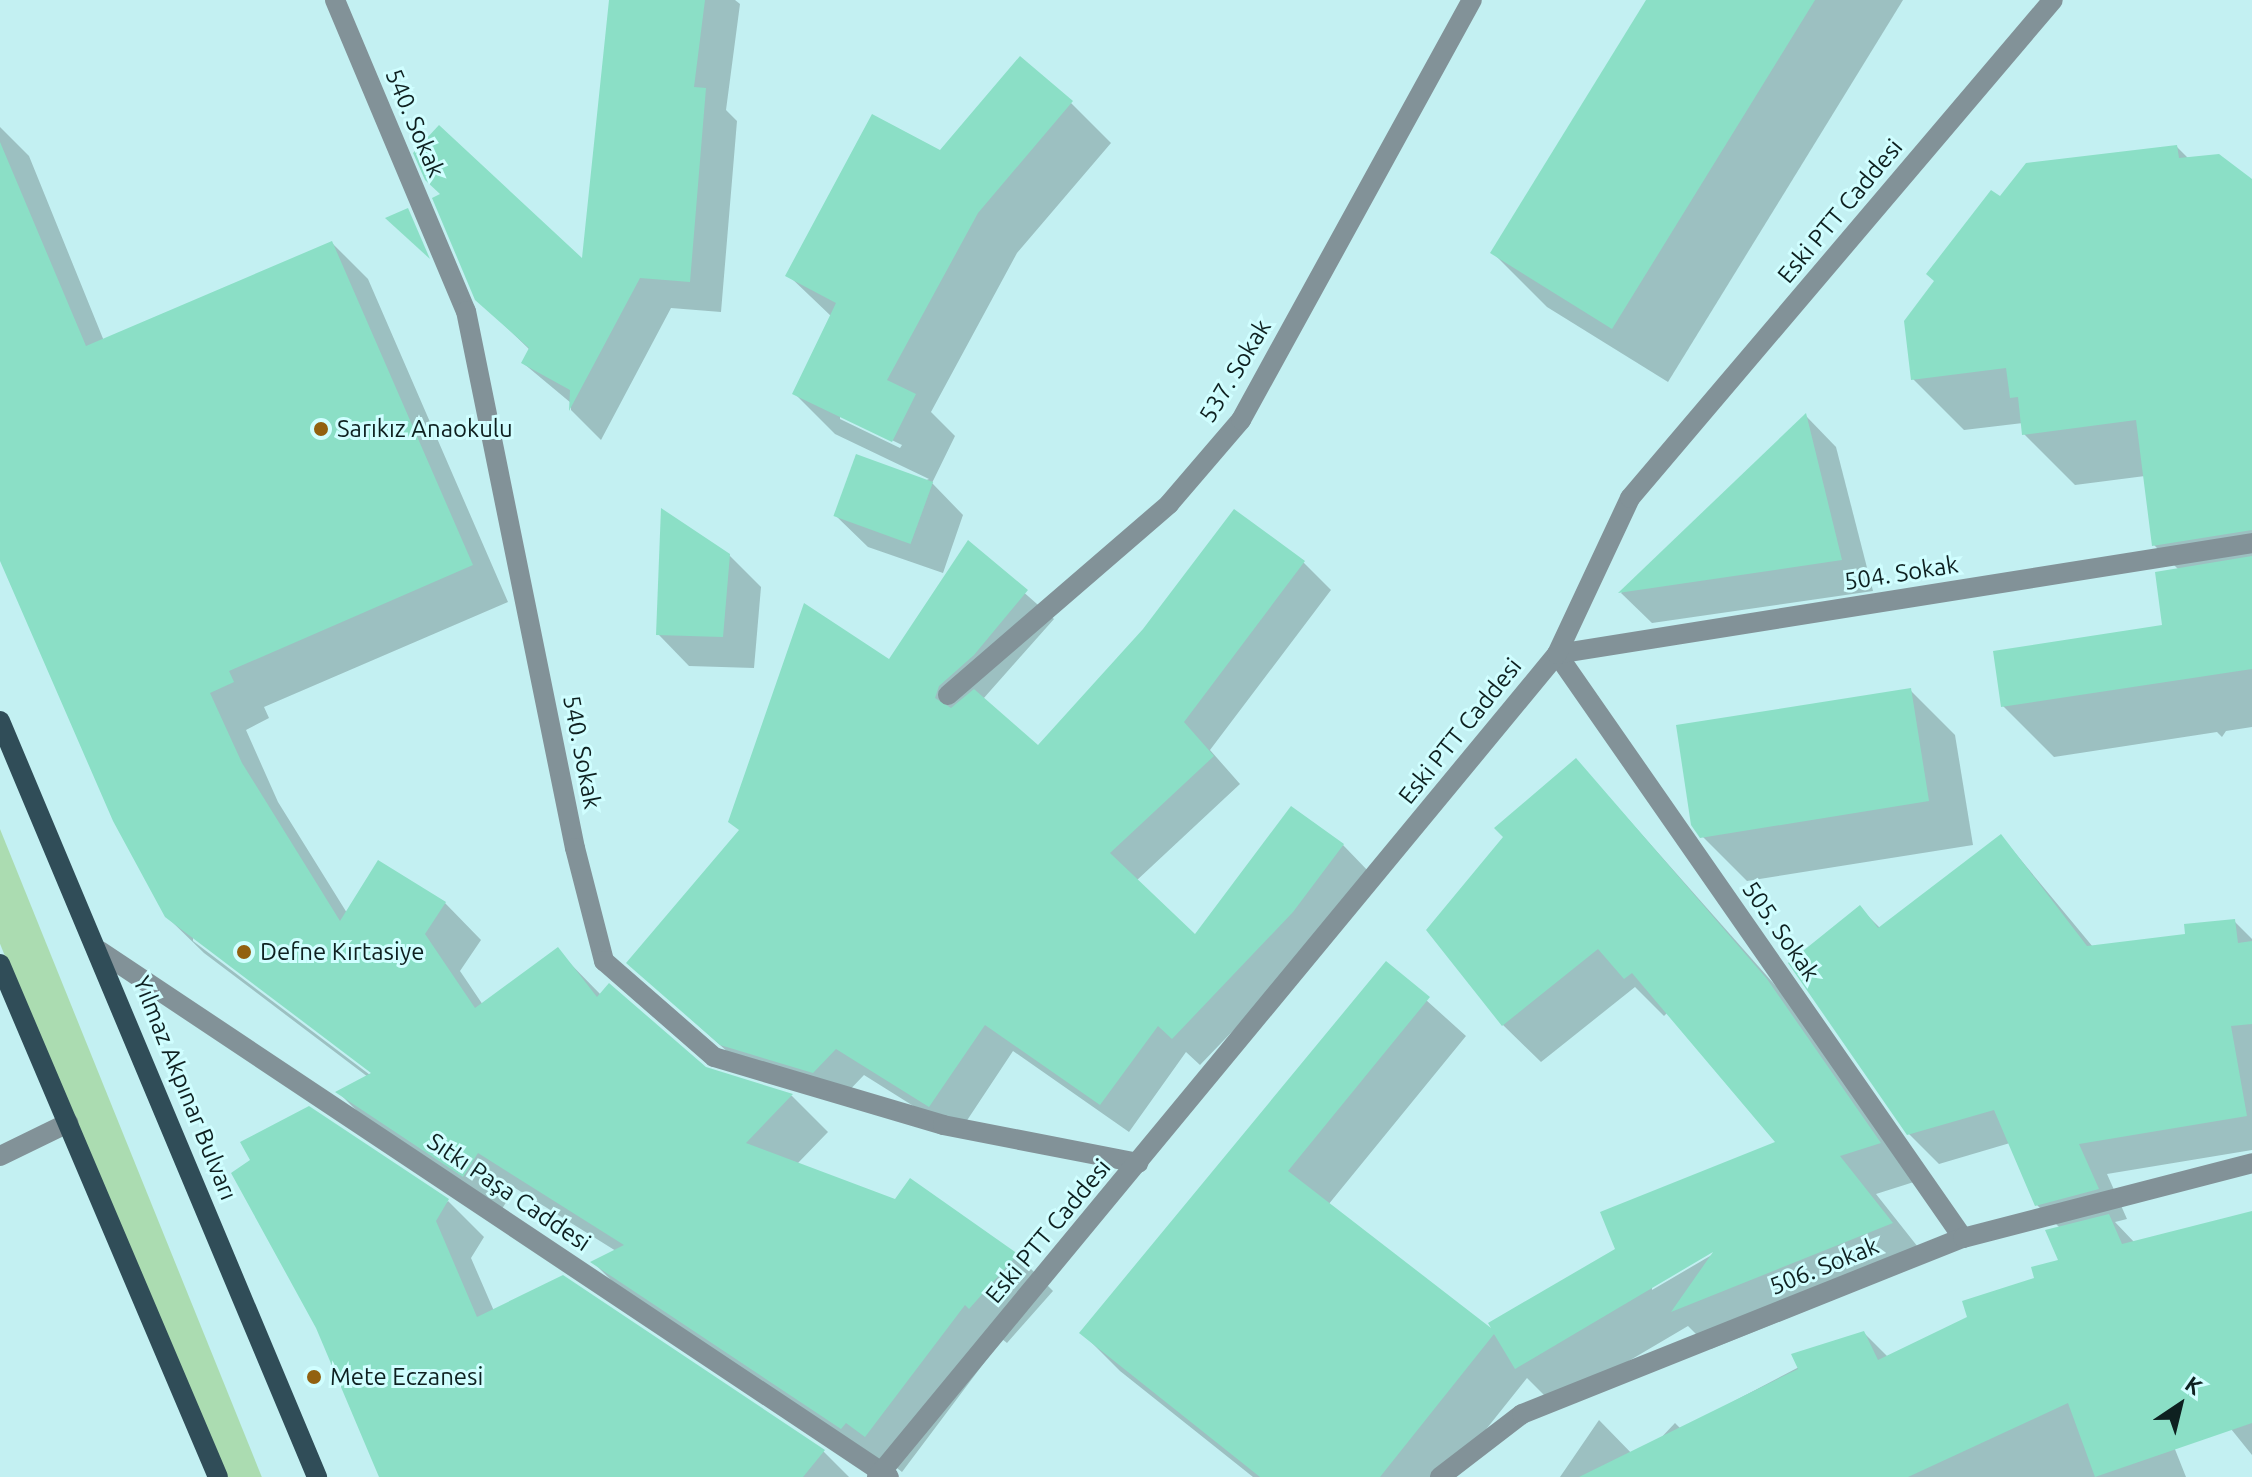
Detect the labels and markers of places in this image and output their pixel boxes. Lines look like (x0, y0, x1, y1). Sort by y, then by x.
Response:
place label: Sarıkız Anaokulu (337, 415, 513, 443)
marker: Sarıkız Anaokulu (312, 420, 330, 438)
place label: Defne Kırtasiye (260, 938, 424, 966)
marker: Defne Kırtasiye (235, 943, 253, 961)
place label: Mete Eczanesi (330, 1363, 483, 1391)
marker: Mete Eczanesi (305, 1368, 323, 1386)

